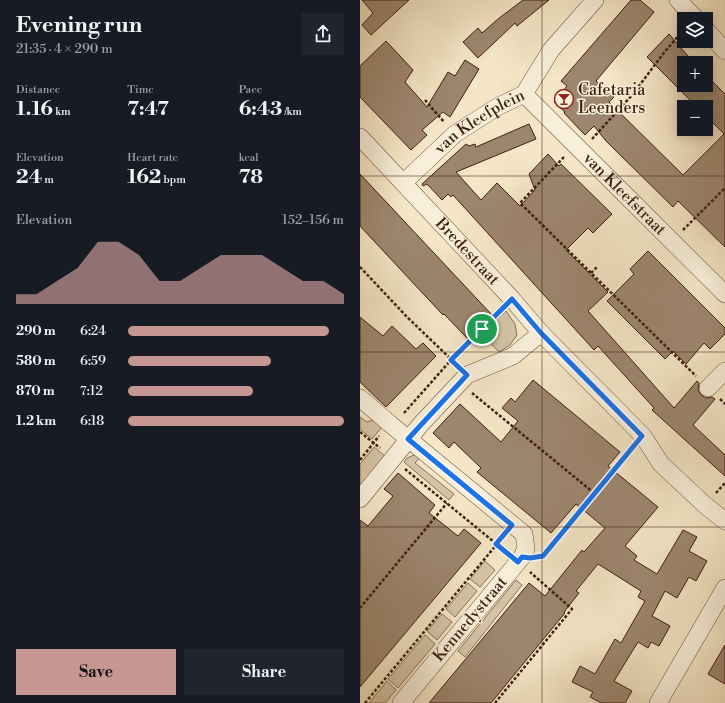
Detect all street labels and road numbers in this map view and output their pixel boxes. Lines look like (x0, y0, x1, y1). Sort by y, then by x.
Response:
street label: van Kleefplein (430, 85, 529, 159)
street label: van Kleefstraat (578, 148, 671, 240)
street label: Bredestraat (430, 213, 504, 290)
street label: Kennedystraat (428, 572, 512, 666)

